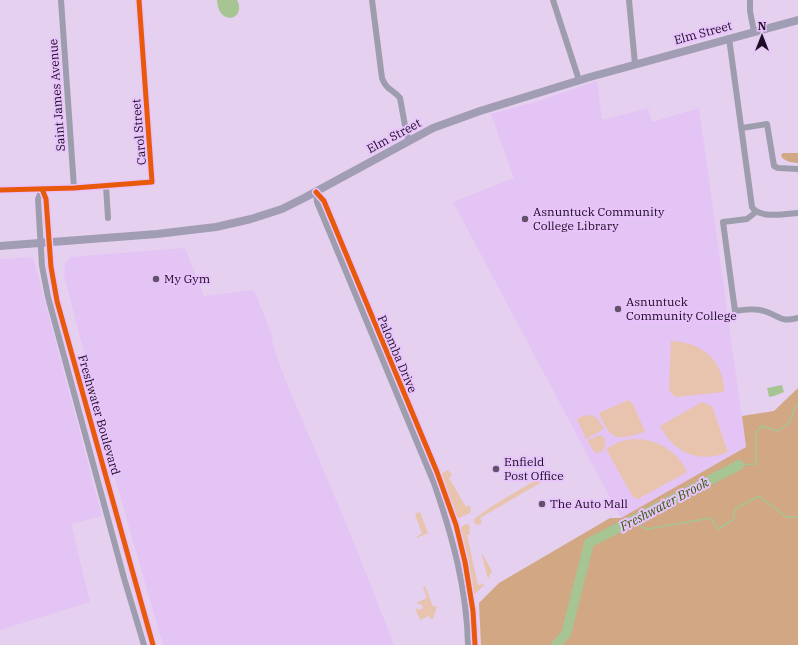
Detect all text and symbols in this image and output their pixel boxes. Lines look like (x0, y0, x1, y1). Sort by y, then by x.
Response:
north arrow (742, 16, 782, 56)
street label: Elm Street (672, 18, 733, 47)
text: N (758, 19, 767, 33)
street label: Saint James Avenue (45, 38, 68, 152)
street label: Carol Street (128, 98, 149, 166)
street label: Elm Street (364, 115, 423, 156)
place label: Asnuntuck Community College Library (533, 204, 665, 233)
marker: Asnuntuck Community College Library (520, 214, 530, 224)
place label: My Gym (164, 271, 211, 286)
marker: My Gym (151, 274, 161, 284)
place label: Asnuntuck Community College (626, 294, 737, 323)
marker: Asnuntuck Community College (613, 304, 623, 314)
street label: Palomba Drive (374, 313, 421, 395)
street label: Freshwater Boulevard (75, 353, 124, 477)
place label: Enfield Post Office (504, 454, 564, 483)
marker: Enfield Post Office (491, 464, 501, 474)
water label: Freshwater Brook (616, 474, 712, 536)
place label: The Auto Mall (550, 496, 628, 511)
marker: The Auto Mall (537, 499, 547, 509)

